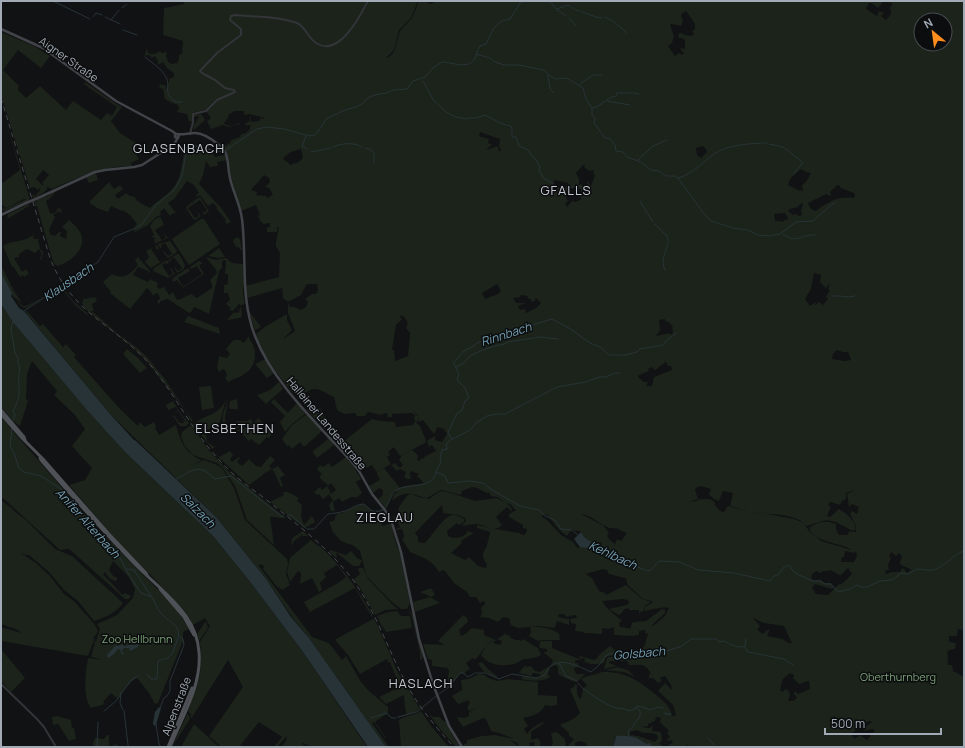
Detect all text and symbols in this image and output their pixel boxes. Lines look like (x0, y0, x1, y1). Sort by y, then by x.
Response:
north arrow (913, 12, 953, 52)
text: N (921, 14, 935, 31)
street label: Aigner Straße (36, 33, 102, 85)
district label: GLASENBACH (133, 139, 225, 157)
district label: GFALLS (540, 181, 592, 199)
water label: Klausbach (39, 258, 97, 305)
water label: Rinnbach (479, 318, 534, 350)
street label: Halleiner Landesstraße (284, 373, 371, 473)
district label: ELSBETHEN (195, 419, 275, 437)
water label: Anifer Alterbach (52, 484, 125, 562)
water label: Salzach (177, 489, 220, 532)
district label: ZIEGLAU (356, 508, 414, 526)
water label: Kehlbach (586, 536, 641, 574)
park label: Zoo Hellbrunn (101, 631, 173, 646)
water label: Golsbach (612, 642, 667, 664)
park label: Oberthurnberg (860, 669, 936, 684)
street label: Alpenstraße (158, 674, 194, 738)
district label: HASLACH (389, 674, 453, 692)
scale bar (825, 710, 941, 736)
text: 500 m (831, 715, 865, 732)

